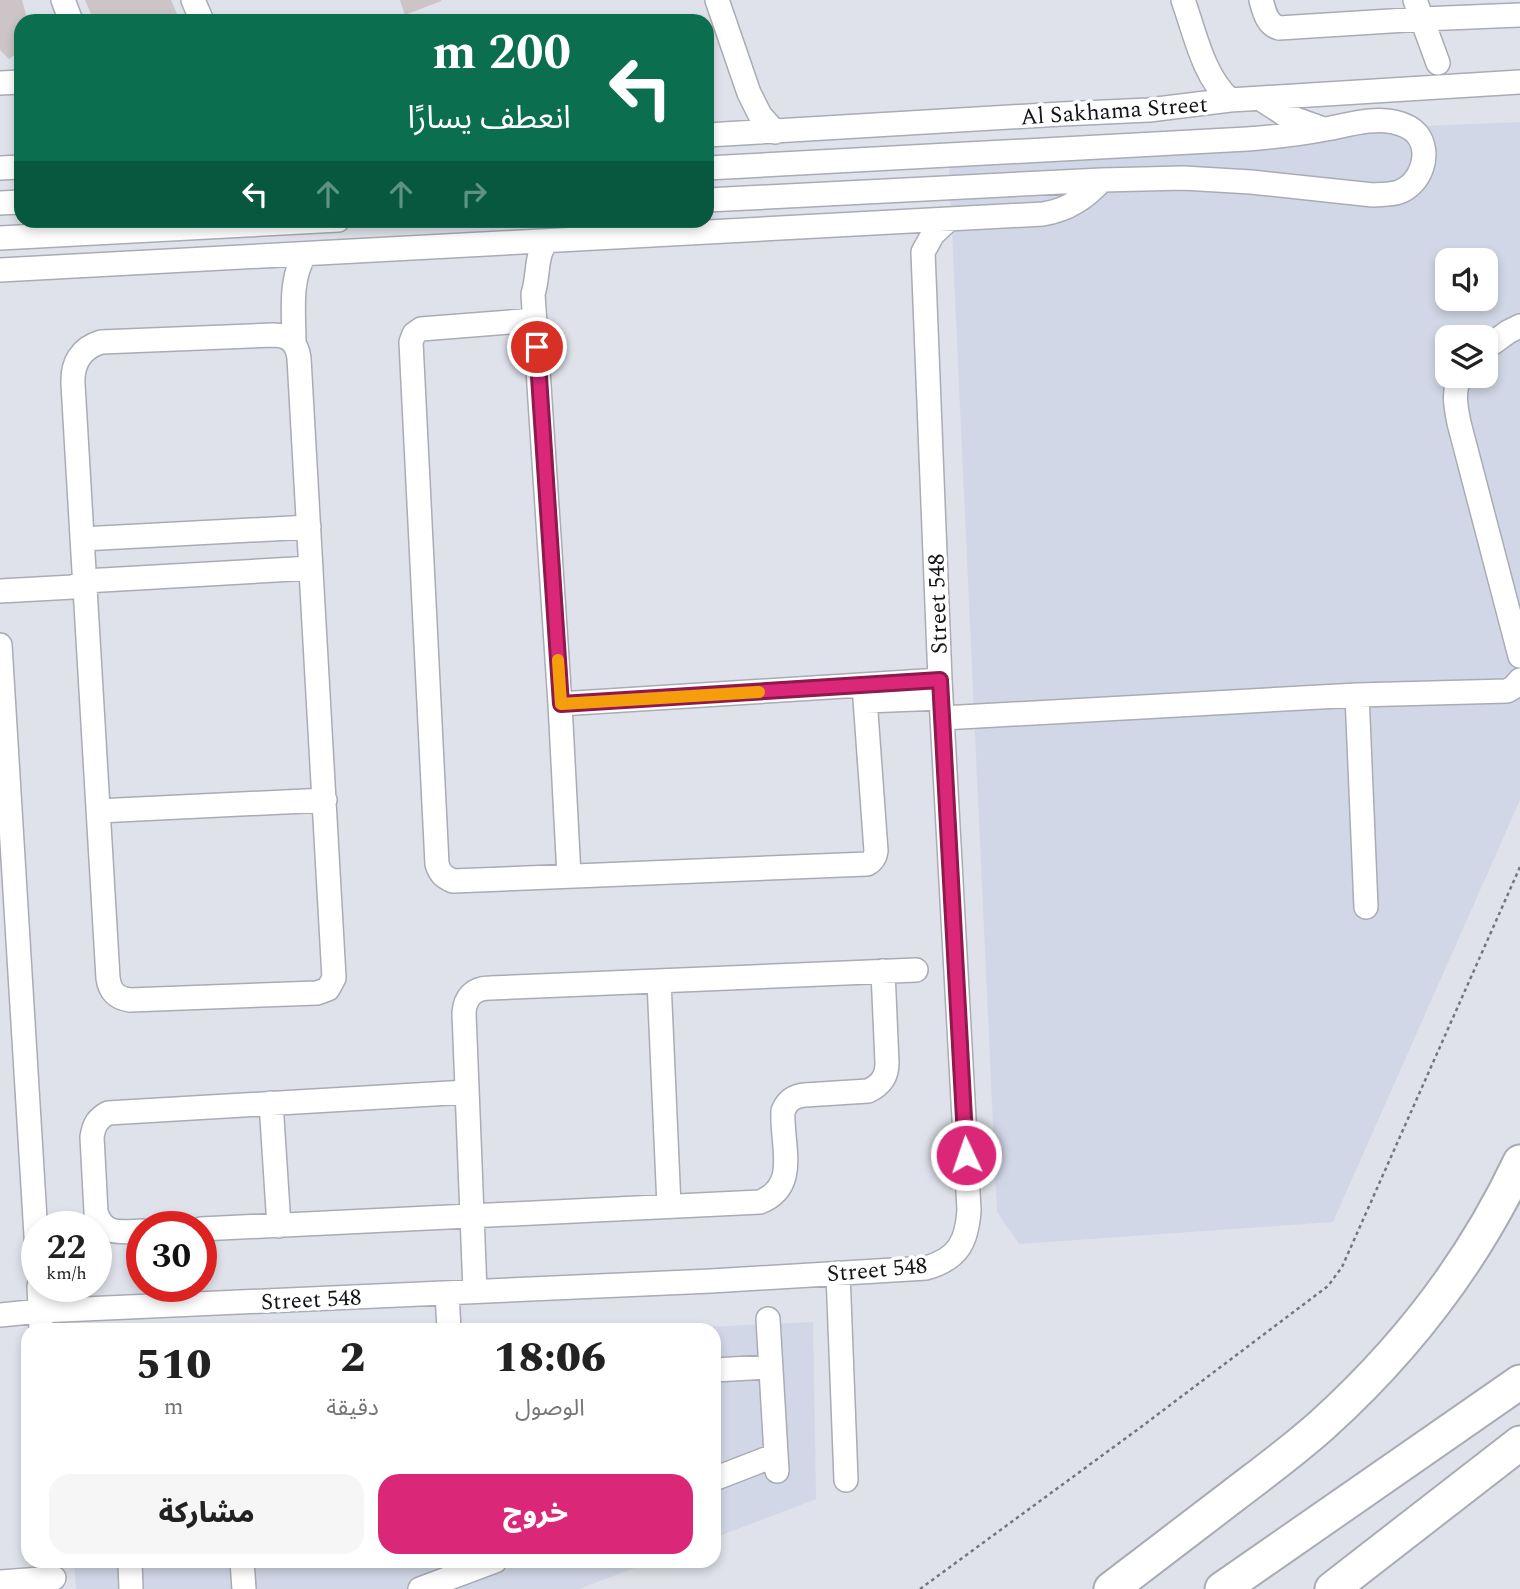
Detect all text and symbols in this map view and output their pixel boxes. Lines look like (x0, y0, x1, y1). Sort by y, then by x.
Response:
text: 200 m (432, 16, 571, 91)
icon: left (595, 42, 686, 133)
street label: Al Sakhama Street (1019, 87, 1209, 135)
text: انعطف يسارًا (408, 94, 571, 143)
icon: left (236, 175, 274, 213)
icon: ahead (309, 175, 347, 213)
icon: ahead (382, 175, 420, 213)
icon: right (455, 175, 493, 213)
map controls (1435, 248, 1498, 388)
button: sound (1435, 248, 1498, 311)
pin (507, 317, 567, 377)
button: layers (1435, 325, 1498, 388)
icon: arrive (518, 328, 556, 366)
street label: Street 548 (919, 553, 958, 655)
position arrow (929, 1118, 1003, 1192)
speed limit sign: 30 (126, 1211, 217, 1302)
text: 22 (47, 1221, 86, 1274)
street label: Street 548 (825, 1249, 929, 1292)
text: km/h (46, 1260, 87, 1287)
street label: Street 548 (260, 1280, 362, 1321)
text: 2 (340, 1327, 365, 1390)
text: 18:06 (494, 1327, 606, 1390)
text: 510 (136, 1334, 212, 1397)
text: m (164, 1390, 184, 1425)
text: دقيقة (326, 1391, 379, 1426)
text: الوصول (515, 1391, 585, 1426)
button: مشاركة (49, 1474, 364, 1554)
button: خروج (378, 1474, 693, 1554)

